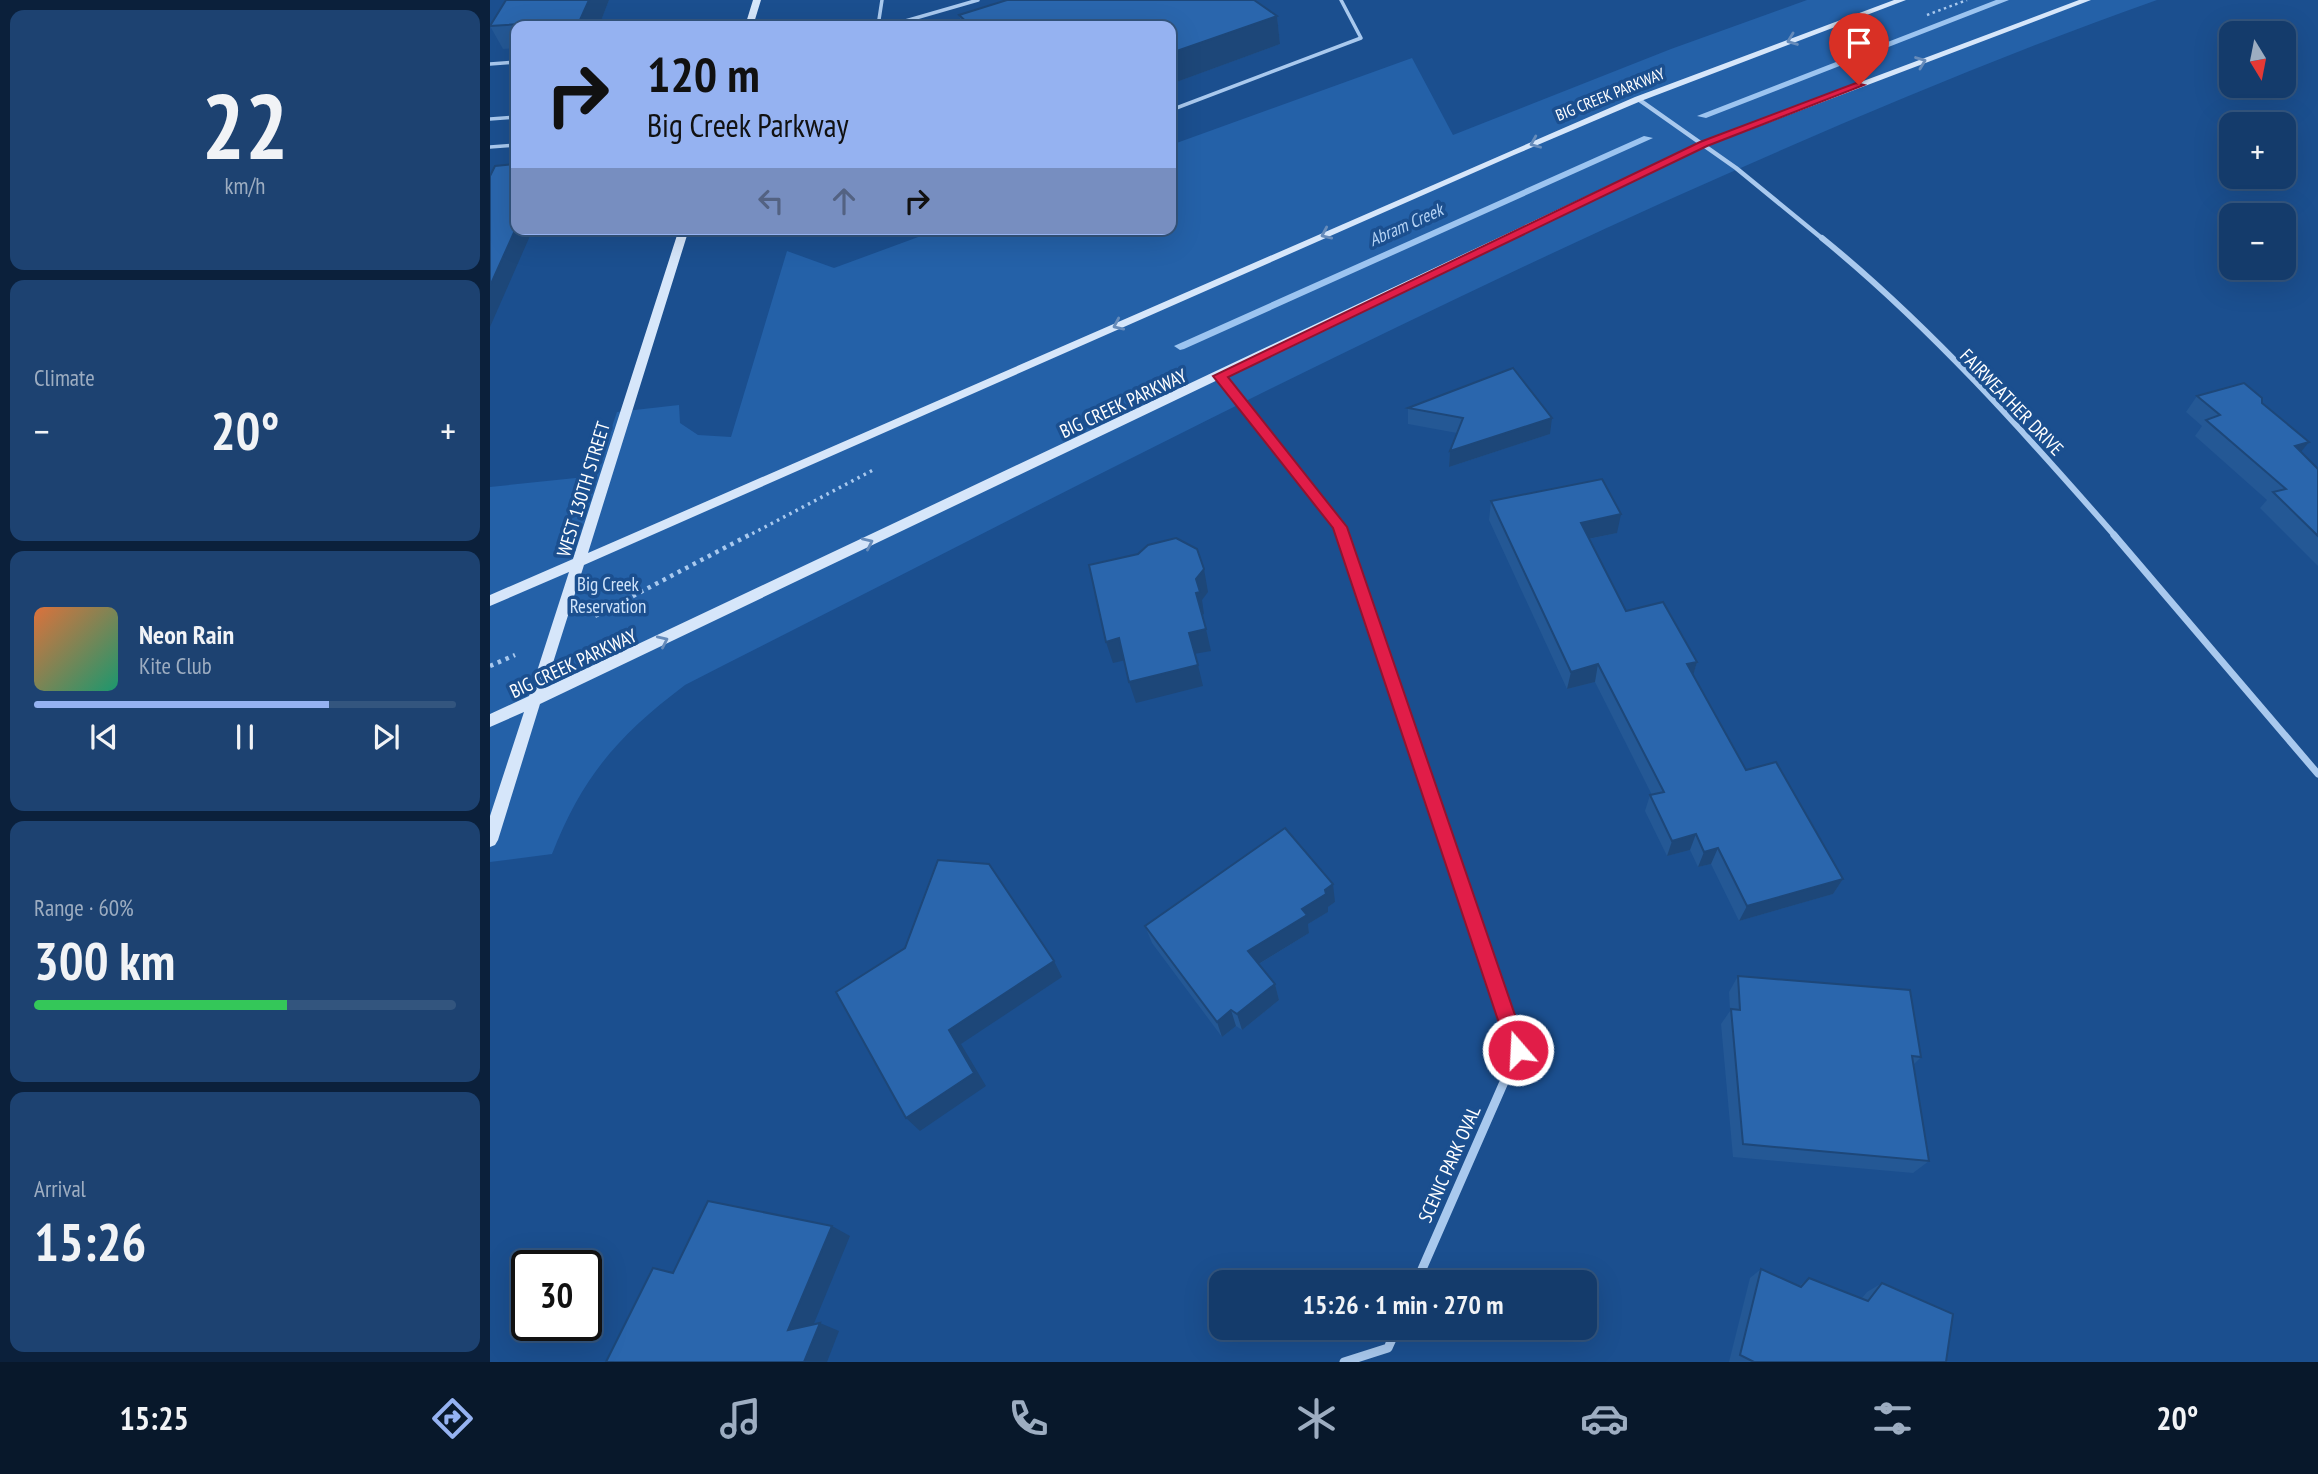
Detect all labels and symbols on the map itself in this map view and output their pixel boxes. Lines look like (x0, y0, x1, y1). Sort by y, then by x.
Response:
pin (1829, 13, 1889, 85)
north arrow (2219, 21, 2296, 98)
one-way arrow (1786, 32, 1798, 46)
one-way arrow (1915, 56, 1927, 70)
street label: BIG CREEK PARKWAY (1553, 63, 1668, 125)
one-way arrow (1529, 134, 1541, 148)
water label: Abram Creek (1365, 197, 1448, 251)
one-way arrow (1321, 226, 1333, 240)
one-way arrow (1113, 317, 1125, 331)
street label: FAIRWEATHER DRIVE (1955, 344, 2069, 460)
street label: BIG CREEK PARKWAY (1056, 363, 1191, 443)
street label: WEST 130TH STREET (551, 418, 615, 559)
one-way arrow (861, 537, 873, 551)
park label: Big Creek Reservation (570, 572, 646, 618)
street label: BIG CREEK PARKWAY (506, 623, 641, 703)
one-way arrow (656, 635, 668, 649)
position arrow (1481, 1013, 1555, 1087)
street label: SCENIC PARK OVAL (1413, 1102, 1485, 1226)
speed limit sign: 30 (511, 1250, 602, 1341)

